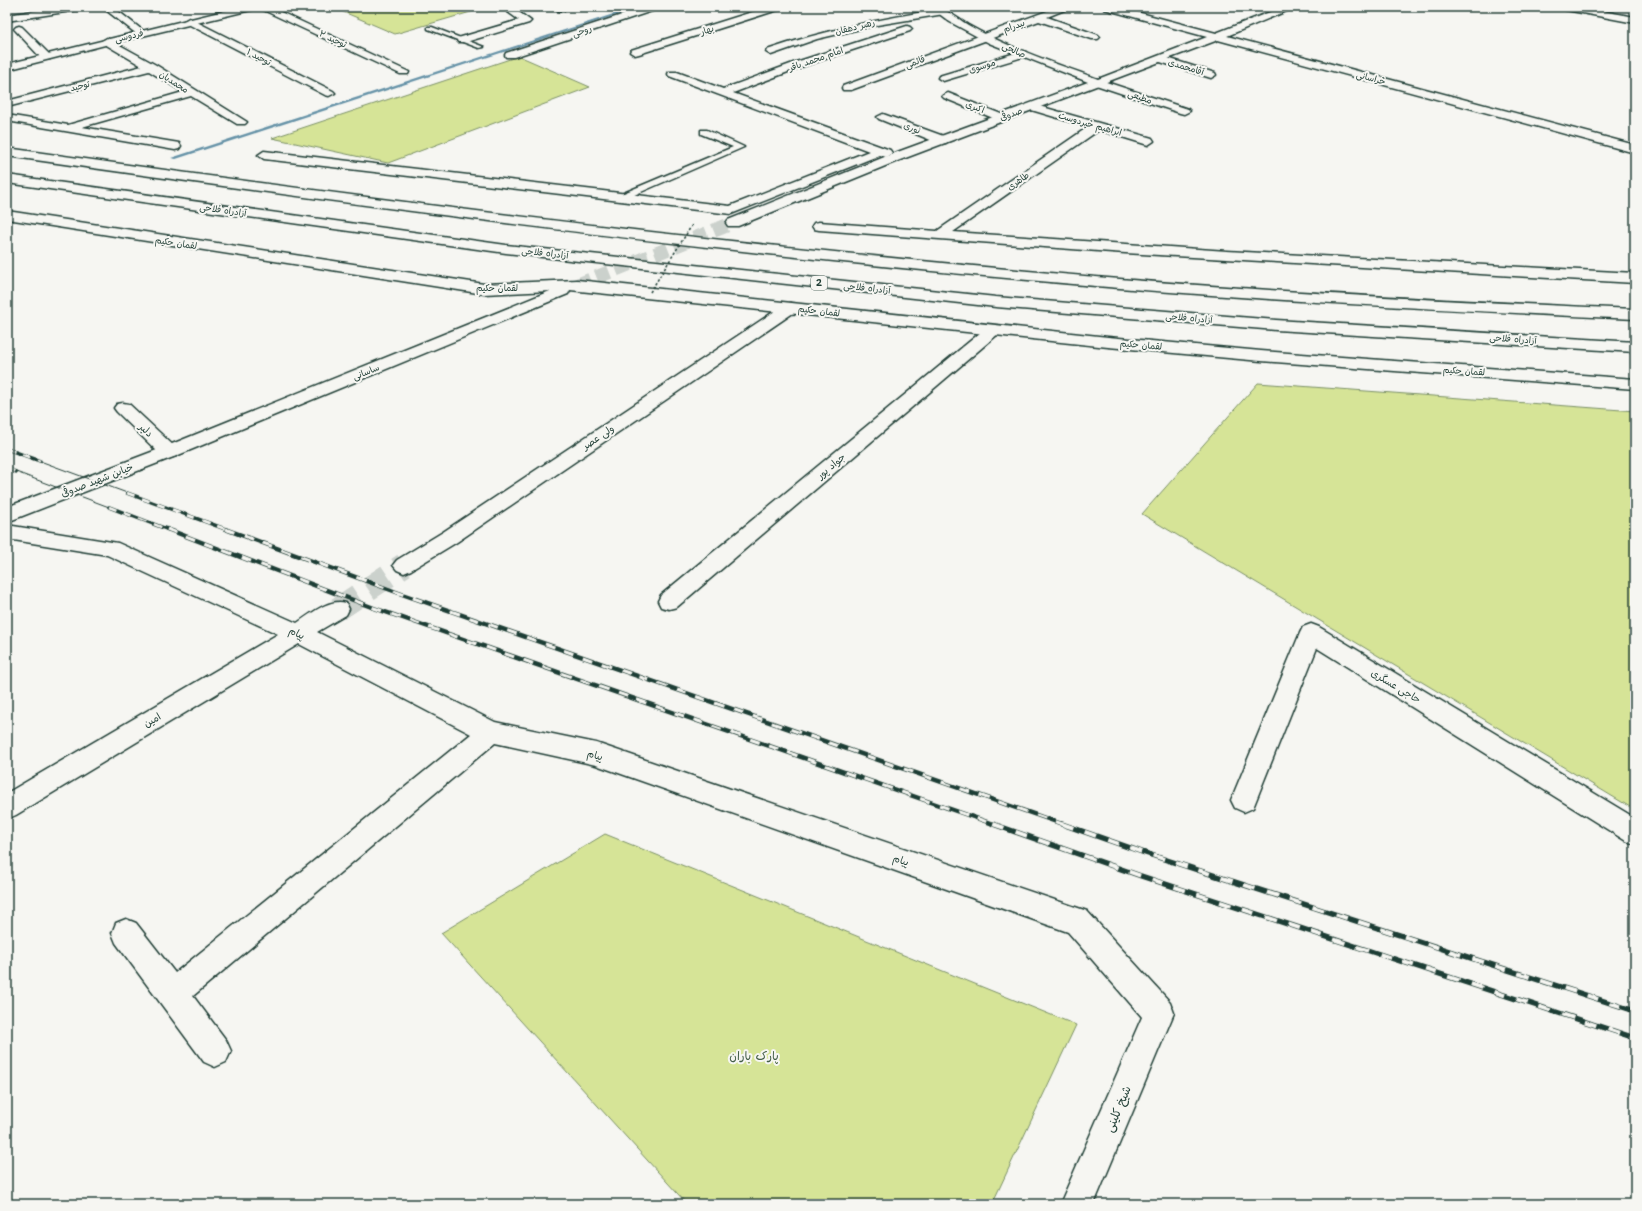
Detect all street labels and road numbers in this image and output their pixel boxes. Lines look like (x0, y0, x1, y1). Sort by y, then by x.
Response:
street label: رهبر دهقان (834, 16, 876, 38)
street label: بیدرام (1001, 17, 1027, 36)
street label: روحی (571, 22, 593, 40)
street label: بهار (698, 22, 715, 38)
street label: فردوسی (113, 27, 145, 45)
street label: توحید ۲ (317, 27, 349, 51)
street label: صالحی (1000, 39, 1028, 61)
street label: امام محمد باقر (786, 44, 845, 75)
street label: توحید ۱ (245, 46, 274, 68)
street label: قائمی (903, 53, 927, 71)
street label: موسوی (967, 56, 997, 76)
street label: آقامحمدی (1167, 56, 1206, 78)
street label: محمدیان (157, 68, 191, 96)
street label: خراسانی (1355, 68, 1387, 88)
street label: توحید (69, 78, 91, 94)
street label: مطیعی (1126, 87, 1154, 107)
street label: اکبری (964, 98, 986, 116)
street label: صدوقی (998, 104, 1024, 124)
street label: ابراهیم خیردوست (1057, 109, 1123, 140)
street label: نوری (902, 119, 922, 137)
street label: طاهری (1004, 169, 1032, 193)
street label: آزادراه فلاحی (199, 201, 248, 219)
street label: لقمان حکیم (154, 234, 198, 253)
street label: آزادراه فلاحی (521, 245, 570, 262)
road number: 2 (811, 276, 827, 290)
street label: آزادراه فلاحی (843, 280, 892, 297)
street label: لقمان حکیم (476, 282, 518, 295)
street label: لقمان حکیم (797, 302, 841, 321)
street label: آزادراه فلاحی (1165, 310, 1214, 326)
street label: آزادراه فلاحی (1489, 331, 1538, 347)
street label: لقمان حکیم (1119, 337, 1163, 354)
street label: ساسانی (351, 361, 381, 383)
street label: لقمان حکیم (1442, 364, 1485, 379)
street label: دلیر (136, 420, 156, 440)
street label: ولی عصر (579, 422, 617, 454)
street label: جواد پور (813, 450, 848, 482)
street label: خیابن شهید صدوقی (59, 460, 135, 500)
street label: پیام (287, 624, 307, 643)
street label: حاجی عسگری (1368, 666, 1423, 707)
street label: امین (141, 710, 163, 730)
street label: پیام (585, 747, 604, 764)
street label: پیام (891, 851, 911, 870)
street label: شیخ کلینی (1101, 1083, 1136, 1135)

